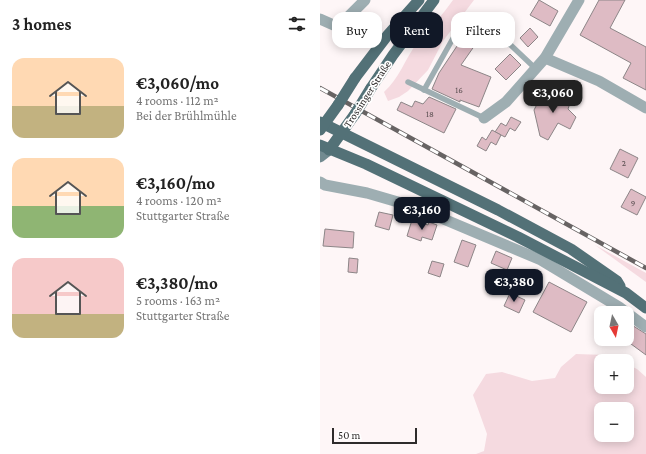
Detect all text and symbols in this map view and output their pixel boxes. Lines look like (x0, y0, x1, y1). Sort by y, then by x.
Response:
chip: Buy (332, 12, 382, 48)
chip: Rent (390, 12, 443, 48)
chip: Filters (451, 12, 515, 48)
icon: filters (286, 13, 308, 35)
text: 3 homes (12, 15, 71, 34)
street label: Trossinger Straße (341, 58, 394, 130)
icon: home (44, 74, 92, 122)
text: €3,060/mo (136, 74, 219, 93)
pin: €3,060 (520, 80, 586, 114)
house number: 16 (455, 85, 463, 95)
text: €3,060 (532, 85, 574, 100)
text: 4 rooms · 112 m² (136, 93, 219, 108)
text: Bei der Brühlmühle (136, 108, 237, 123)
house number: 18 (426, 109, 434, 119)
house number: 2 (622, 158, 626, 168)
icon: home (44, 174, 92, 222)
text: €3,160/mo (136, 174, 215, 193)
text: 4 rooms · 120 m² (136, 193, 222, 208)
pin: €3,160 (389, 197, 455, 231)
house number: 9 (631, 198, 636, 208)
text: €3,160 (403, 202, 441, 217)
text: Stuttgarter Straße (136, 208, 229, 223)
pin: €3,380 (481, 269, 547, 303)
icon: home (44, 274, 92, 322)
text: €3,380/mo (136, 274, 218, 293)
text: €3,380 (494, 274, 534, 289)
text: 5 rooms · 163 m² (136, 293, 220, 308)
north arrow (594, 306, 634, 346)
map controls (594, 306, 634, 442)
text: Stuttgarter Straße (136, 308, 229, 323)
button: + (594, 354, 634, 394)
button: − (594, 402, 634, 442)
scale bar (332, 426, 417, 445)
text: 50 m (338, 429, 360, 441)

